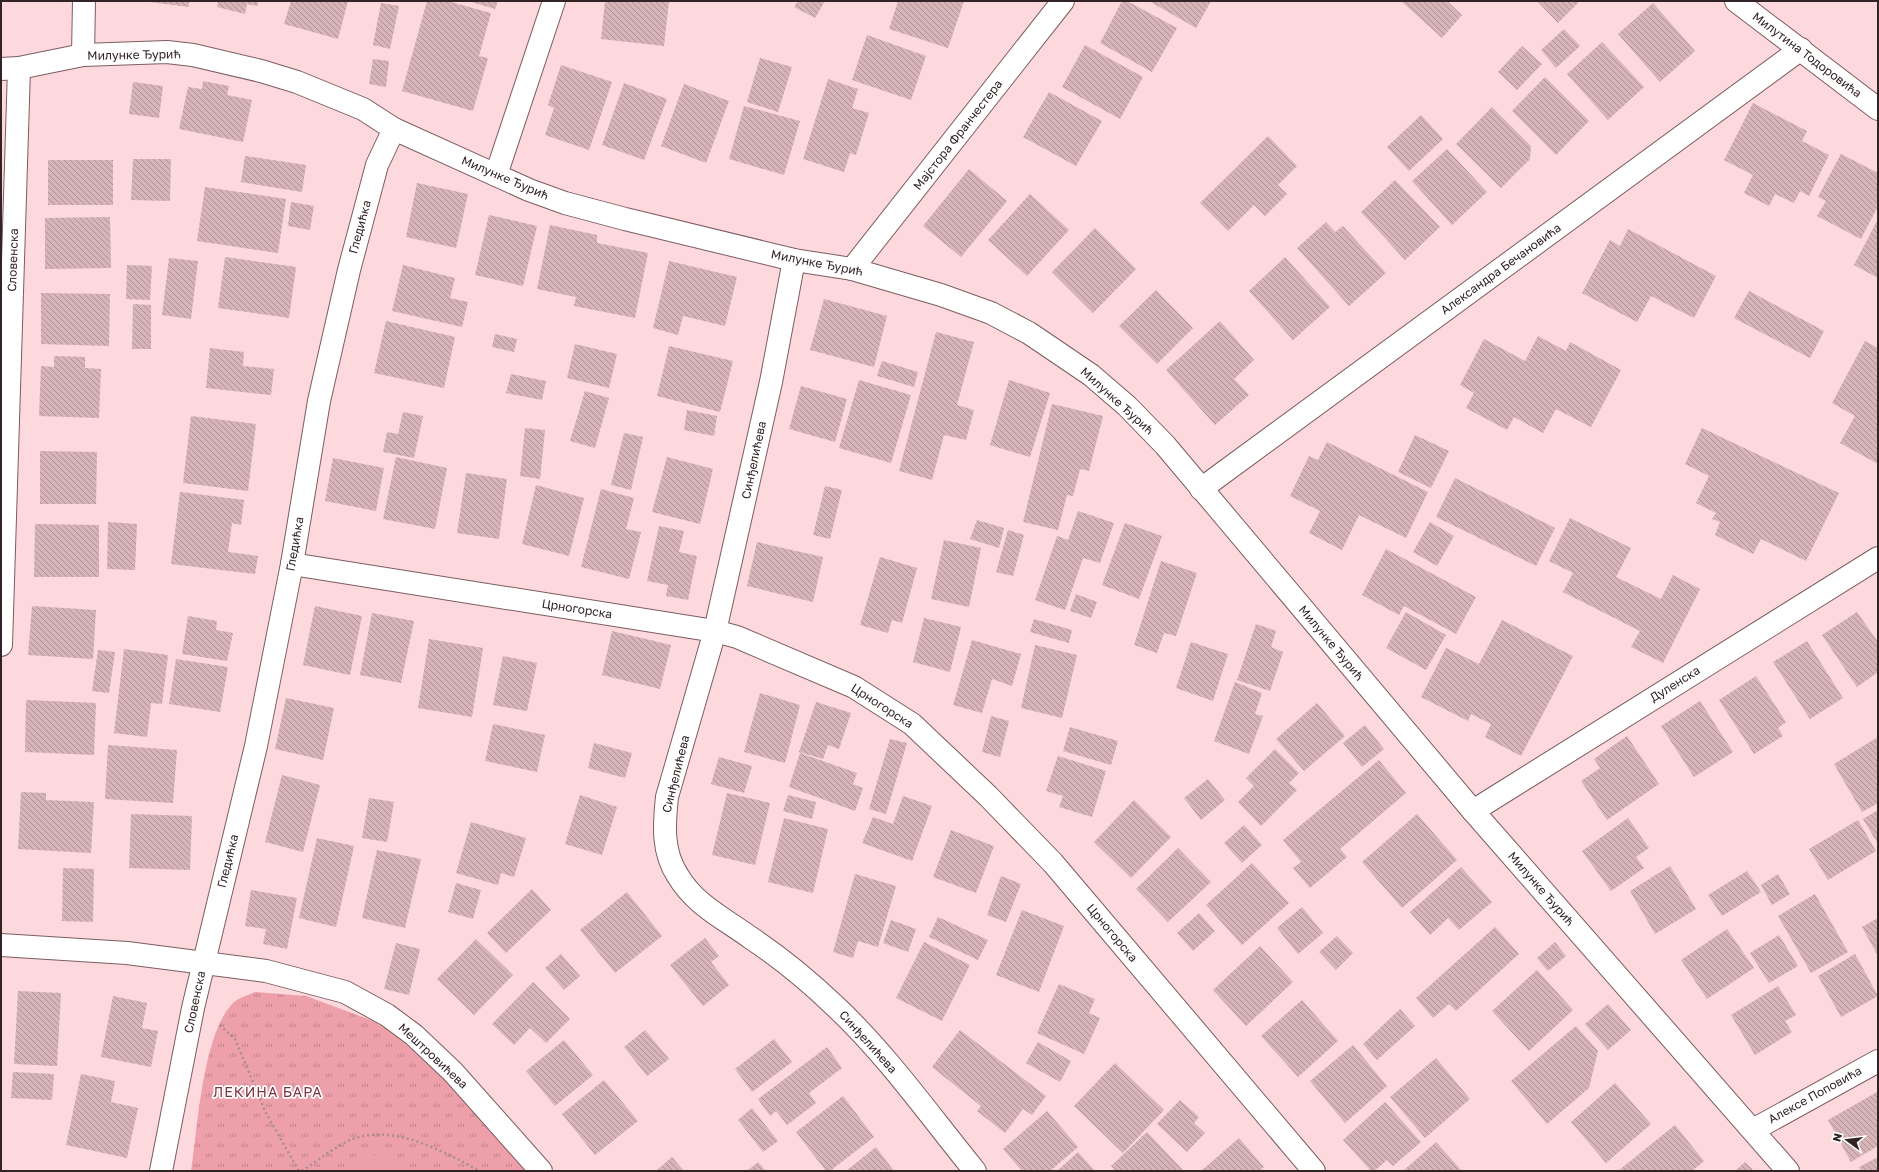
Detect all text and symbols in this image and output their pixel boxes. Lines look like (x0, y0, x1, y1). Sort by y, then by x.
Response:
street label: Милутина Тодоровића (1750, 9, 1865, 101)
street label: Милунке Ђурић (87, 46, 181, 63)
street label: Мајстора Франчестера (910, 77, 1005, 193)
street label: Милунке Ђурић (459, 152, 551, 203)
street label: Гледићка (345, 198, 374, 255)
street label: Александра Бечановића (1438, 220, 1564, 317)
street label: Словенска (4, 228, 21, 292)
street label: Милунке Ђурић (770, 246, 864, 279)
street label: Милунке Ђурић (1078, 364, 1157, 437)
street label: Синђелићева (738, 420, 769, 500)
street label: Гледићка (282, 516, 307, 572)
street label: Црногорска (541, 596, 613, 621)
street label: Милунке Ђурић (1296, 602, 1367, 683)
street label: Дуленска (1647, 662, 1703, 705)
street label: Црногорска (848, 680, 916, 731)
street label: Синђелићева (659, 734, 692, 814)
street label: Гледићка (214, 832, 241, 889)
street label: Милунке Ђурић (1505, 848, 1578, 929)
street label: Црногорска (1084, 901, 1141, 965)
street label: Словенска (181, 969, 208, 1034)
street label: Синђелићева (836, 1007, 901, 1076)
street label: Мештровићева (395, 1020, 471, 1092)
street label: Алексе Поповића (1765, 1063, 1864, 1126)
district label: ЛЕКИНА БАРА (213, 1083, 323, 1100)
north arrow (1827, 1120, 1867, 1160)
text: N (1829, 1132, 1844, 1143)

